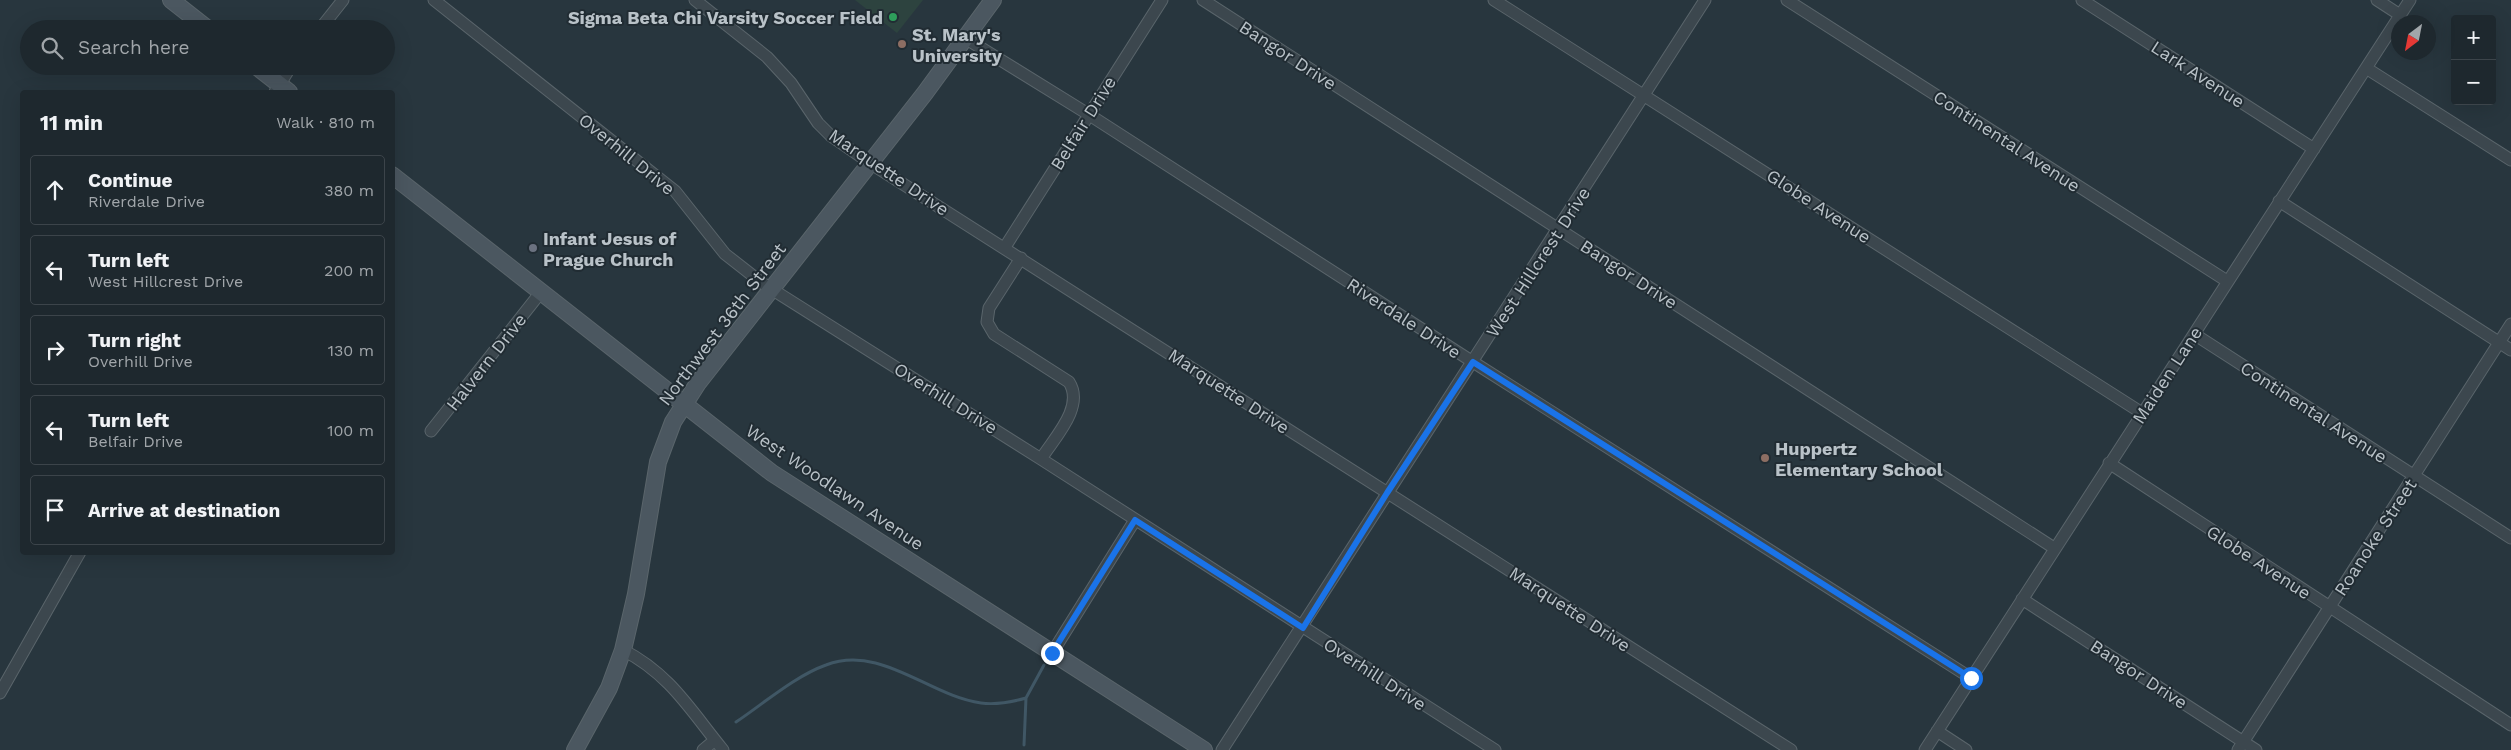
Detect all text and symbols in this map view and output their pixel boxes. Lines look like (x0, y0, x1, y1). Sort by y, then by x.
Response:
place label: Sigma Beta Chi Varsity Soccer Field (568, 7, 883, 28)
marker: Sigma Beta Chi Varsity Soccer Field (887, 11, 899, 23)
north arrow (2391, 15, 2436, 60)
map controls (2451, 15, 2496, 105)
button: + (2451, 15, 2496, 60)
street label: Bangor Drive (1236, 16, 1340, 94)
search box (20, 20, 395, 75)
place label: St. Mary's University (912, 24, 1003, 66)
icon: search (38, 34, 66, 62)
text: Search here (78, 36, 189, 59)
street label: Lark Avenue (2147, 36, 2249, 112)
marker: St. Mary's University (896, 38, 908, 50)
button: − (2451, 60, 2496, 105)
street label: Belfair Drive (1046, 72, 1120, 174)
street label: Continental Avenue (1930, 86, 2084, 196)
street label: Overhill Drive (575, 109, 679, 199)
text: 11 min (40, 110, 103, 135)
text: Walk · 810 m (276, 113, 375, 132)
street label: Marquette Drive (825, 124, 953, 220)
street label: Globe Avenue (1763, 164, 1875, 248)
text: Continue (88, 169, 172, 192)
icon: ahead (41, 176, 69, 204)
text: 380 m (324, 181, 374, 200)
street label: West Hillcrest Drive (1482, 183, 1594, 341)
text: Riverdale Drive (88, 192, 205, 211)
place label: Infant Jesus of Prague Church (543, 228, 677, 270)
street label: Bangor Drive (1577, 235, 1681, 313)
street label: Northwest 36th Street (654, 238, 790, 409)
marker: Infant Jesus of Prague Church (527, 242, 539, 254)
text: Turn left (88, 249, 169, 272)
icon: left (41, 256, 69, 284)
text: 200 m (324, 261, 374, 280)
text: West Hillcrest Drive (88, 272, 243, 291)
street label: Riverdale Drive (1343, 273, 1465, 363)
street label: Halvern Drive (442, 309, 530, 415)
street label: Maiden Lane (2128, 322, 2206, 428)
text: Turn right (88, 329, 181, 352)
icon: right (41, 336, 69, 364)
text: 130 m (328, 341, 374, 360)
street label: Marquette Drive (1164, 344, 1294, 438)
text: Overhill Drive (88, 352, 193, 371)
street label: Continental Avenue (2237, 357, 2391, 467)
street label: Overhill Drive (890, 358, 1002, 438)
text: Turn left (88, 409, 169, 432)
icon: left (41, 416, 69, 444)
street label: West Woodlawn Avenue (742, 420, 928, 554)
text: 100 m (327, 421, 374, 440)
text: Belfair Drive (88, 432, 183, 451)
place label: Huppertz Elementary School (1775, 438, 1943, 480)
marker: Huppertz Elementary School (1759, 452, 1771, 464)
street label: Roanoke Street (2329, 474, 2421, 599)
icon: arrive (41, 496, 69, 524)
text: Arrive at destination (88, 499, 280, 522)
street label: Globe Avenue (2203, 520, 2315, 604)
street label: Marquette Drive (1505, 562, 1635, 656)
street label: Overhill Drive (1320, 633, 1430, 715)
street label: Bangor Drive (2087, 635, 2191, 713)
route end (1041, 642, 1064, 665)
route start (1960, 667, 1983, 690)

